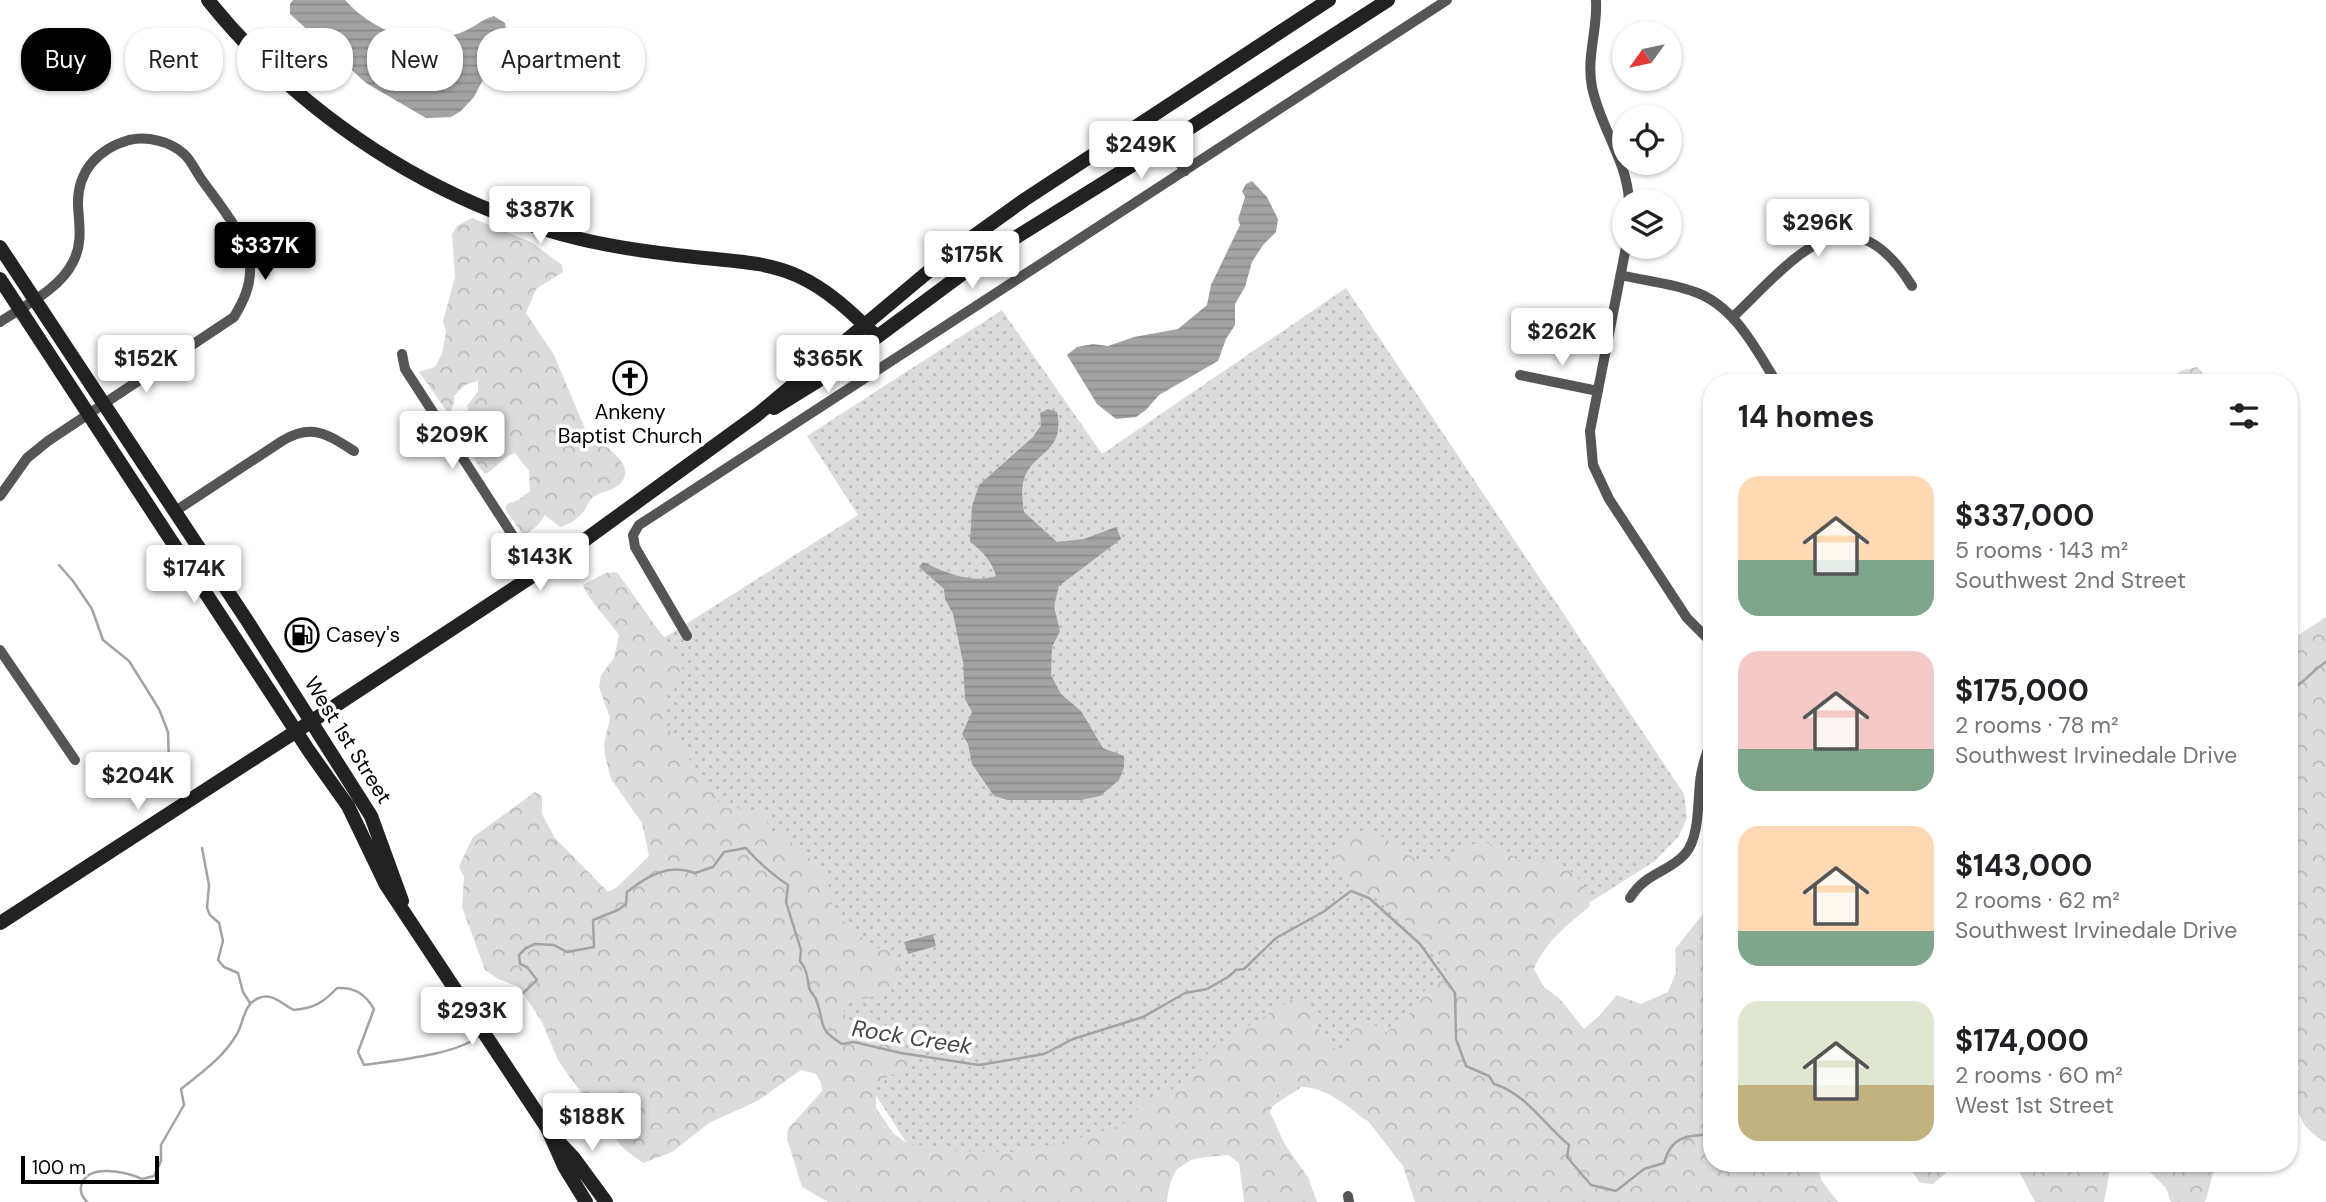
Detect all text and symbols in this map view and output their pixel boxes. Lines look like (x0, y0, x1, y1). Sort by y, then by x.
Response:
north arrow (1612, 21, 1682, 91)
map controls (1612, 21, 1682, 259)
chip: Buy (21, 28, 111, 91)
chip: Rent (125, 28, 223, 91)
chip: Filters (237, 28, 353, 91)
chip: New (367, 28, 463, 91)
chip: Apartment (477, 28, 645, 91)
button: locate (1612, 105, 1682, 175)
pin: $249K (1092, 122, 1190, 181)
text: $249K (1105, 129, 1177, 159)
pin: $387K (491, 187, 589, 246)
button: layers (1612, 189, 1682, 259)
text: $387K (505, 194, 575, 224)
pin: $296K (1769, 200, 1867, 259)
text: $296K (1782, 207, 1854, 237)
pin: $337K (216, 222, 314, 282)
text: $337K (231, 230, 299, 260)
pin: $175K (923, 232, 1021, 291)
text: $175K (940, 239, 1004, 269)
pin: $262K (1513, 308, 1611, 368)
text: $262K (1527, 316, 1597, 346)
pin: $152K (97, 336, 195, 395)
pin: $365K (779, 336, 877, 395)
text: $152K (114, 343, 178, 373)
text: $365K (792, 343, 864, 373)
church icon: Ankeny Baptist Church (611, 359, 649, 397)
text: 14 homes (1738, 397, 1875, 436)
icon: filters (2225, 397, 2263, 435)
place label: Ankeny Baptist Church (558, 398, 702, 450)
pin: $209K (403, 412, 501, 471)
text: $209K (416, 419, 488, 449)
text: $337,000 (1955, 496, 2094, 535)
icon: home (1794, 504, 1878, 588)
pin: $143K (491, 534, 589, 593)
text: 5 rooms · 143 m² (1955, 535, 2128, 565)
text: $143K (507, 541, 573, 571)
pin: $174K (145, 546, 243, 605)
text: $174K (162, 553, 226, 583)
text: Southwest 2nd Street (1955, 565, 2186, 595)
fuel station icon: Casey's (283, 616, 321, 654)
place label: Casey's (326, 621, 400, 649)
street label: West 1st Street (298, 671, 398, 809)
text: $175,000 (1955, 671, 2089, 710)
icon: home (1794, 679, 1878, 763)
text: 2 rooms · 78 m² (1955, 710, 2119, 740)
text: Southwest Irvinedale Drive (1955, 740, 2237, 770)
pin: $204K (89, 752, 187, 812)
text: $204K (101, 760, 175, 790)
text: $143,000 (1955, 846, 2092, 885)
icon: home (1794, 854, 1878, 938)
text: 2 rooms · 62 m² (1955, 885, 2120, 915)
text: Southwest Irvinedale Drive (1955, 915, 2237, 945)
pin: $293K (423, 988, 521, 1047)
text: $293K (437, 995, 507, 1025)
water label: Rock Creek (850, 1013, 974, 1061)
text: $174,000 (1955, 1021, 2089, 1060)
icon: home (1794, 1029, 1878, 1113)
text: 2 rooms · 60 m² (1955, 1060, 2123, 1090)
text: West 1st Street (1955, 1090, 2114, 1120)
pin: $188K (543, 1094, 641, 1153)
text: $188K (559, 1101, 625, 1131)
scale bar (21, 1153, 159, 1185)
text: 100 m (32, 1155, 86, 1180)

